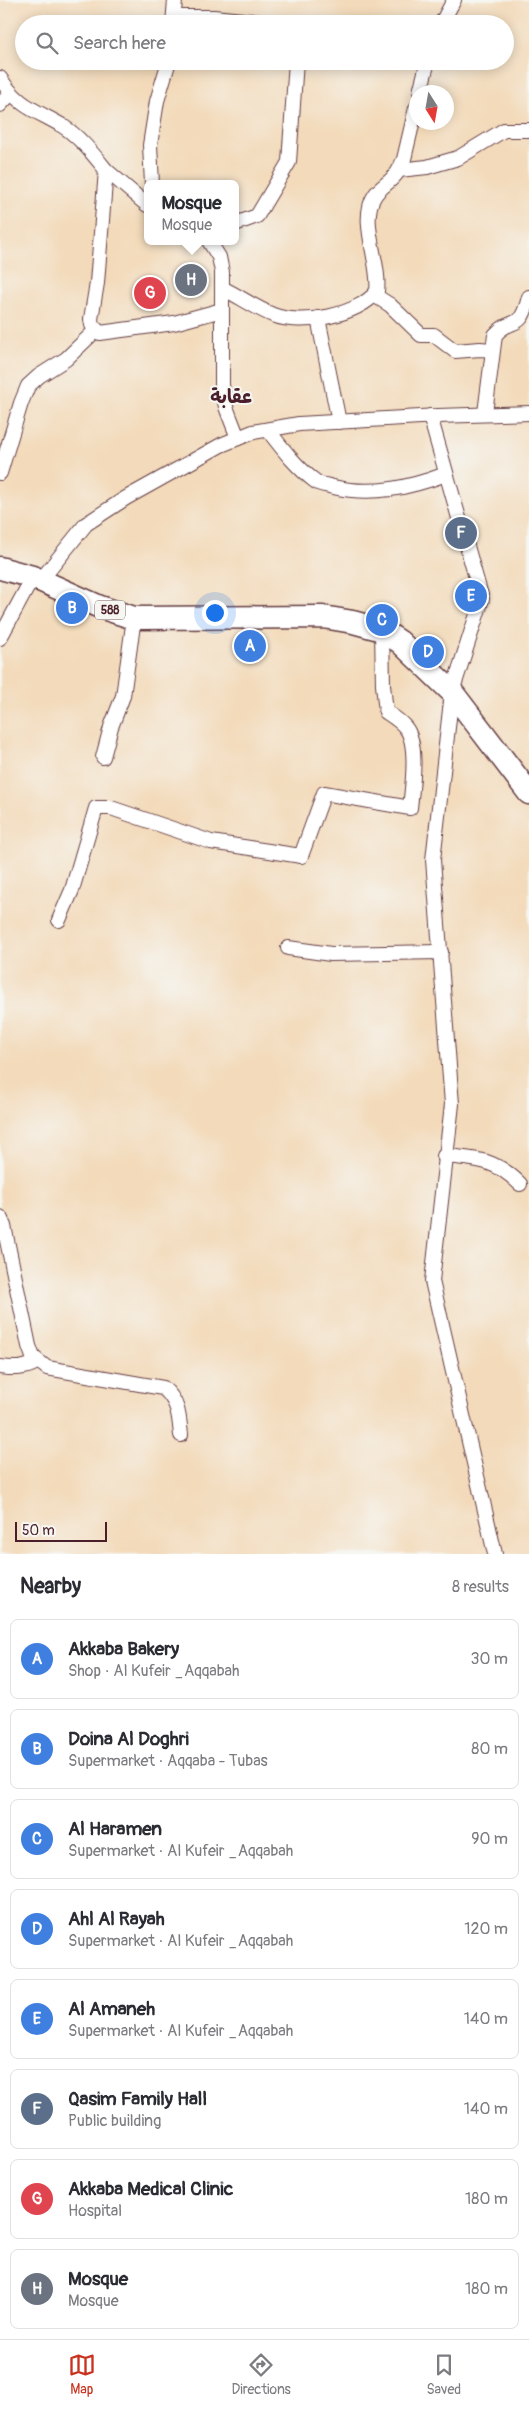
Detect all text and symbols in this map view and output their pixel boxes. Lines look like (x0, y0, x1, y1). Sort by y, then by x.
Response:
search box (15, 15, 514, 70)
icon: search (33, 29, 61, 57)
text: Search here (73, 31, 166, 55)
north arrow (409, 85, 454, 130)
popup (144, 180, 239, 245)
text: Mosque (161, 191, 222, 215)
text: Mosque (161, 215, 212, 235)
pin: H (175, 261, 207, 299)
pin: G (134, 274, 166, 312)
district label: عقابة (210, 385, 252, 409)
pin: F (445, 514, 477, 552)
pin: E (455, 577, 487, 615)
pin: B (56, 589, 88, 627)
road number: 588 (95, 600, 125, 620)
your location (202, 600, 228, 626)
pin: C (366, 601, 398, 639)
pin: A (234, 627, 266, 665)
pin: D (412, 633, 444, 671)
scale bar (15, 1519, 108, 1542)
text: 50 m (22, 1522, 55, 1539)
text: Nearby (20, 1573, 81, 1600)
text: 8 results (452, 1577, 509, 1597)
text: Akkaba Bakery (68, 1637, 179, 1661)
text: A (32, 1649, 42, 1669)
text: 30 m (470, 1649, 508, 1669)
text: Shop · Al Kufeir _Aqqabah (68, 1661, 240, 1681)
text: Doina Al Doghri (68, 1727, 189, 1751)
text: B (32, 1739, 42, 1759)
text: 80 m (471, 1739, 508, 1759)
text: Supermarket · Aqqaba - Tubas (68, 1751, 268, 1771)
text: Al Haramen (68, 1817, 162, 1841)
text: C (32, 1829, 42, 1849)
text: 90 m (471, 1829, 508, 1849)
text: Supermarket · Al Kufeir _Aqqabah (68, 1841, 293, 1861)
text: Ahl Al Rayah (68, 1907, 165, 1931)
text: D (32, 1919, 42, 1939)
text: 120 m (464, 1919, 508, 1939)
text: Supermarket · Al Kufeir _Aqqabah (68, 1931, 293, 1951)
text: Al Amaneh (68, 1997, 155, 2021)
text: E (33, 2009, 41, 2029)
text: 140 m (464, 2009, 508, 2029)
text: Supermarket · Al Kufeir _Aqqabah (68, 2021, 293, 2041)
text: Qasim Family Hall (68, 2087, 207, 2111)
text: F (32, 2099, 42, 2119)
text: 140 m (464, 2099, 508, 2119)
text: Public building (68, 2111, 161, 2131)
text: Akkaba Medical Clinic (68, 2177, 233, 2201)
text: G (32, 2189, 42, 2209)
text: 180 m (465, 2189, 508, 2209)
text: Hospital (68, 2201, 122, 2221)
text: Mosque (68, 2267, 128, 2291)
text: H (32, 2279, 42, 2299)
text: 180 m (465, 2279, 508, 2299)
text: Mosque (68, 2291, 119, 2311)
tab: Map (68, 2351, 96, 2398)
tab: Directions (231, 2351, 291, 2398)
tab: Saved (426, 2351, 461, 2398)

